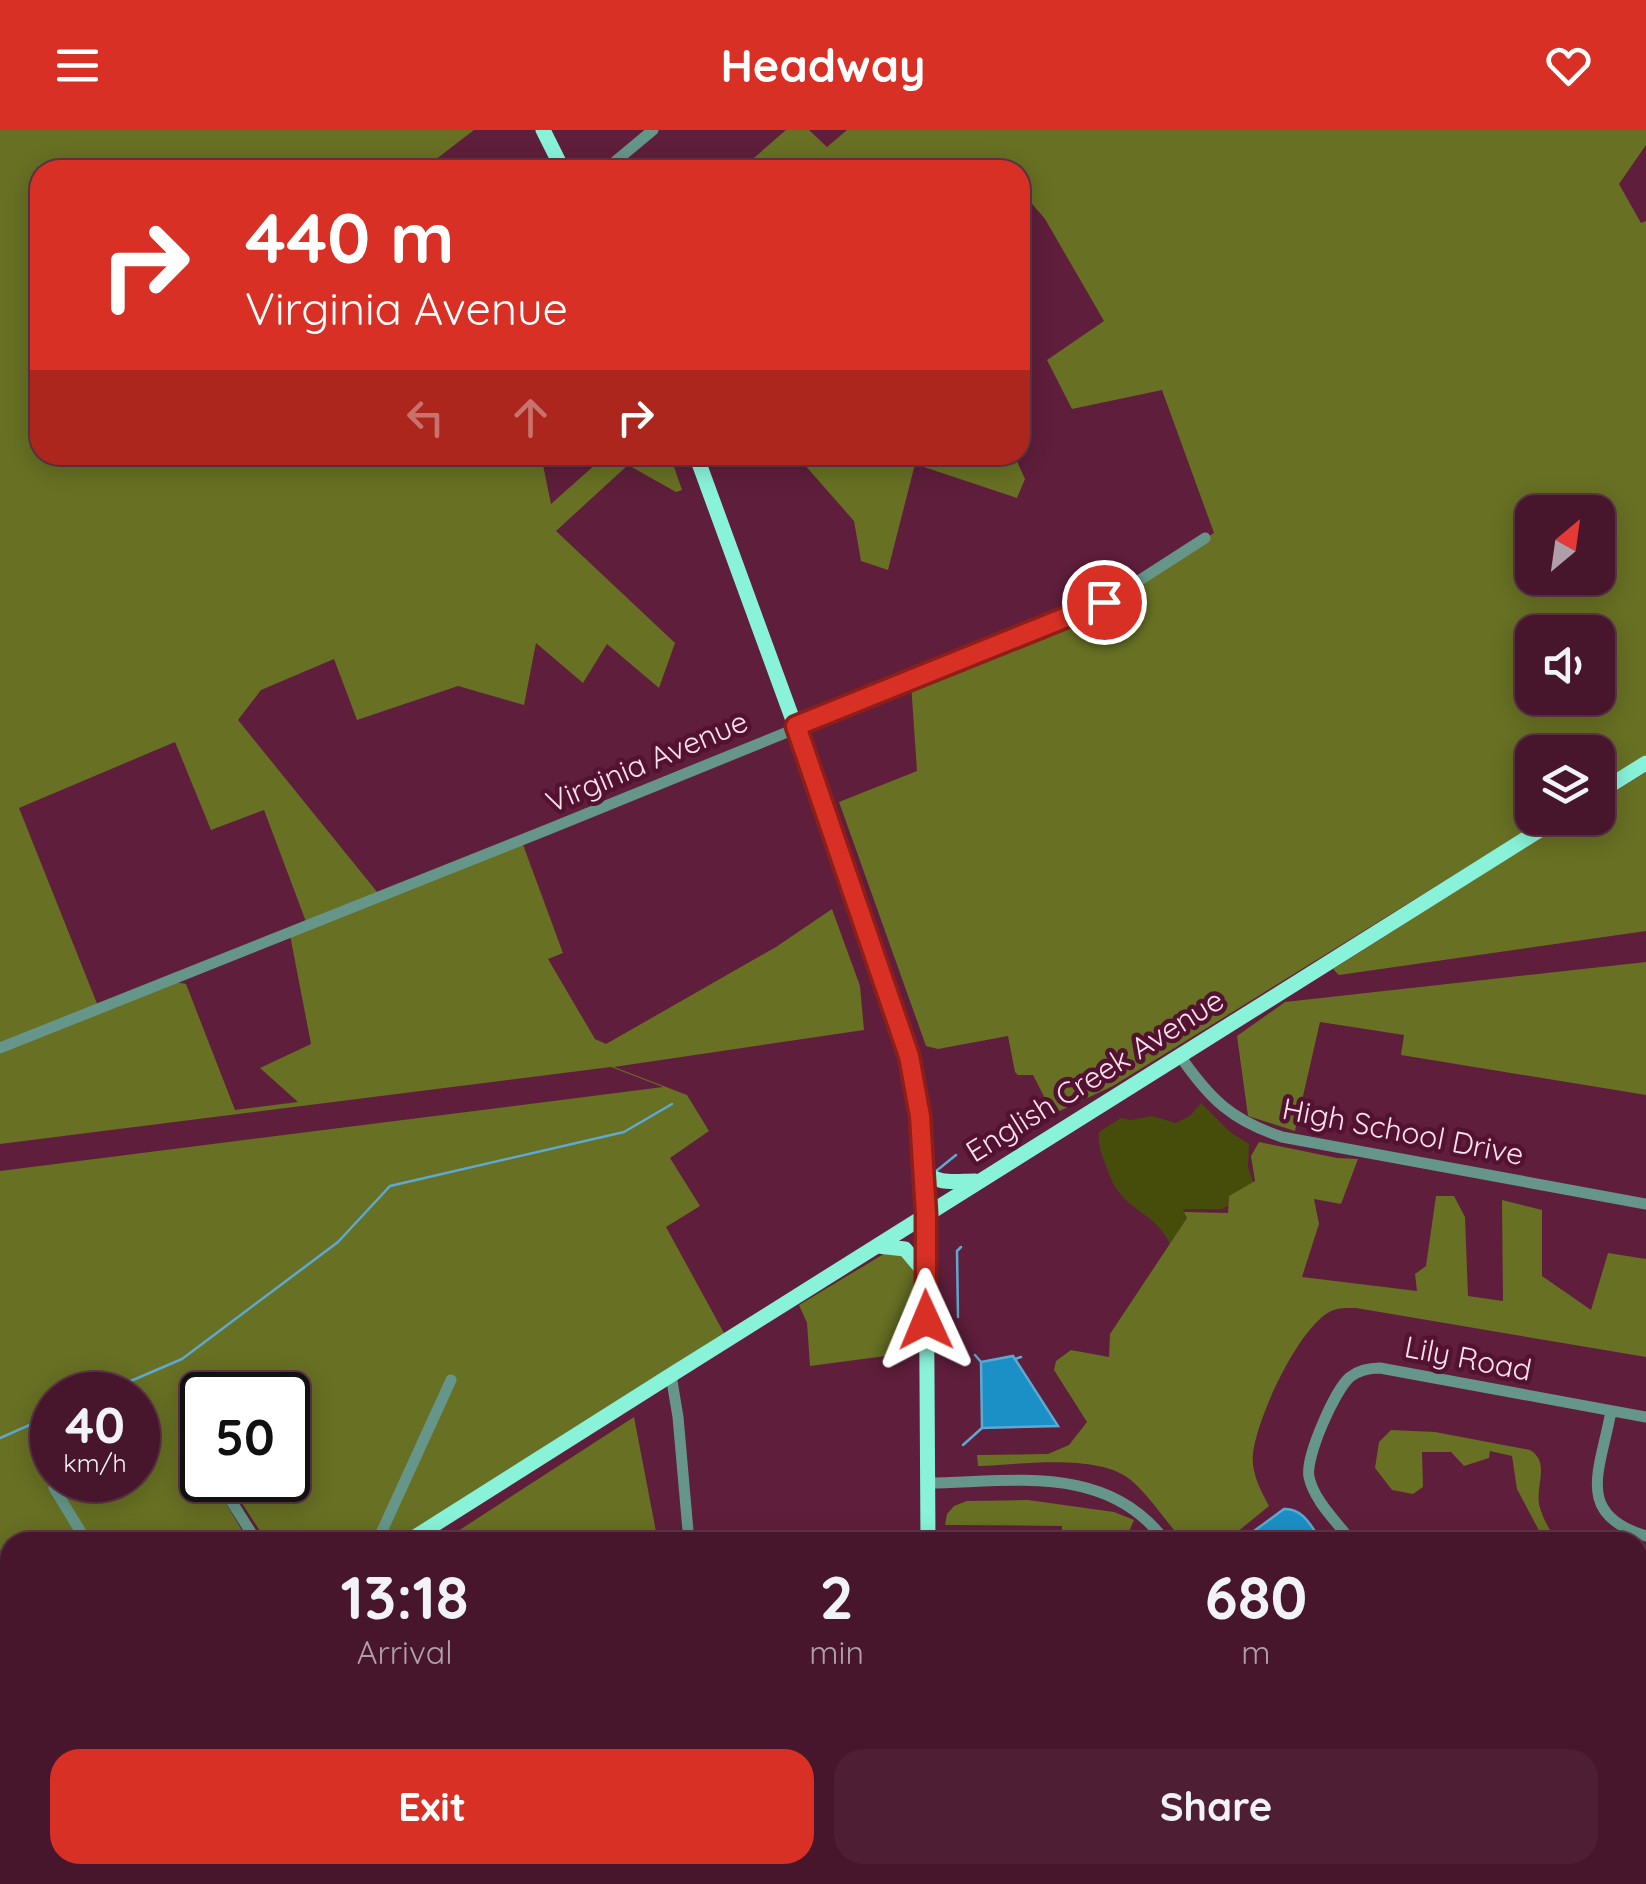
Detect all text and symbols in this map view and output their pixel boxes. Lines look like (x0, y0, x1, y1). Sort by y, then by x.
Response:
text: Headway (720, 37, 926, 93)
icon: menu (50, 38, 105, 93)
icon: heart (1541, 38, 1596, 93)
text: 440 m (245, 193, 454, 281)
icon: right (80, 200, 210, 330)
text: Virginia Avenue (245, 280, 568, 336)
icon: left (398, 390, 453, 445)
icon: ahead (503, 390, 558, 445)
icon: right (608, 390, 663, 445)
north arrow (1515, 495, 1615, 595)
map controls (1515, 495, 1615, 835)
pin (1062, 560, 1147, 645)
icon: arrive (1077, 575, 1132, 630)
button: sound (1515, 615, 1615, 715)
street label: Virginia Avenue (540, 702, 753, 821)
button: layers (1515, 735, 1615, 835)
street label: English Creek Avenue (958, 980, 1230, 1170)
street label: High School Drive (1279, 1089, 1527, 1173)
position arrow (874, 1268, 978, 1372)
street label: Lily Road (1401, 1327, 1535, 1389)
speed limit sign: 50 (180, 1372, 310, 1502)
text: 40 (65, 1393, 125, 1456)
text: km/h (63, 1447, 127, 1478)
text: 13:18 (341, 1559, 469, 1634)
text: 2 (820, 1559, 854, 1634)
text: 680 (1204, 1559, 1307, 1634)
text: Arrival (357, 1632, 453, 1672)
text: min (809, 1632, 864, 1672)
text: m (1241, 1632, 1271, 1672)
button: Exit (50, 1749, 814, 1864)
button: Share (834, 1749, 1598, 1864)

